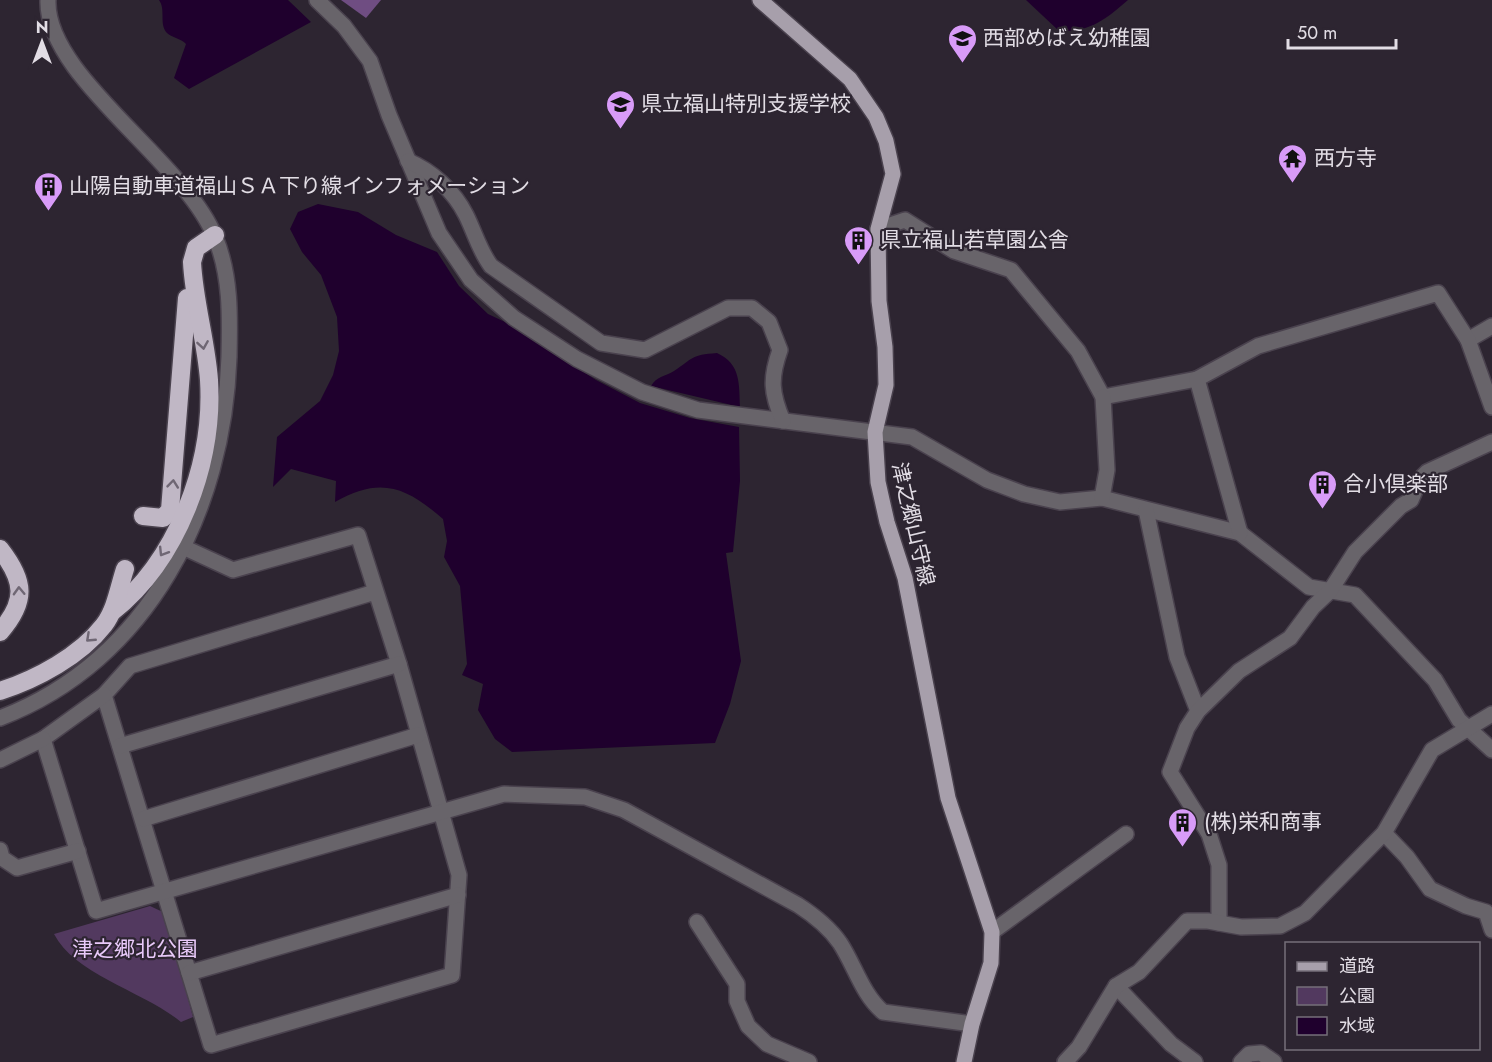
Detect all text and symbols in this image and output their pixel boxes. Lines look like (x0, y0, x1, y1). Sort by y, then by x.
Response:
north arrow (12, 12, 72, 72)
scale bar (1288, 12, 1396, 50)
text: N (36, 16, 48, 39)
text: 50 m (1297, 20, 1337, 46)
school or university icon: 西部めばえ幼稚園 (946, 22, 978, 64)
place label: 西部めばえ幼稚園 (983, 23, 1151, 53)
school or university icon: 県立福山特別支援学校 (604, 88, 636, 130)
place label: 県立福山特別支援学校 (641, 89, 851, 119)
temple icon: 西方寺 (1277, 142, 1309, 184)
place label: 西方寺 (1314, 143, 1377, 173)
building icon: 山陽自動車道福山ＳＡ下り線インフォメーション (32, 170, 64, 212)
place label: 山陽自動車道福山ＳＡ下り線インフォメーション (69, 171, 530, 201)
building icon: 県立福山若草園公舎 (843, 224, 875, 266)
place label: 県立福山若草園公舎 (880, 225, 1069, 255)
one-way arrow (197, 340, 209, 349)
street label: 津之郷山守線 (884, 459, 942, 589)
building icon: 合小倶楽部 (1306, 468, 1338, 510)
place label: 合小倶楽部 (1343, 469, 1448, 499)
one-way arrow (166, 479, 179, 488)
one-way arrow (159, 546, 171, 556)
one-way arrow (13, 586, 25, 595)
one-way arrow (86, 631, 97, 642)
building icon: (株)栄和商事 (1167, 806, 1199, 848)
place label: (株)栄和商事 (1204, 807, 1322, 837)
park label: 津之郷北公園 (72, 934, 198, 964)
legend (1285, 942, 1480, 1050)
text: 道路 (1339, 953, 1375, 979)
text: 公園 (1339, 983, 1375, 1009)
text: 水域 (1339, 1013, 1375, 1039)

